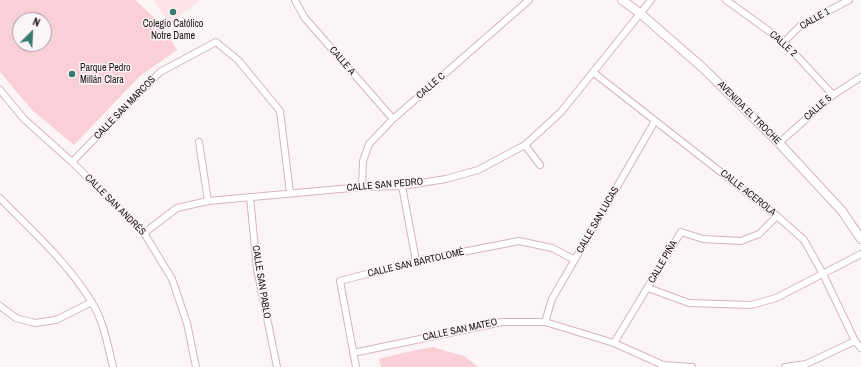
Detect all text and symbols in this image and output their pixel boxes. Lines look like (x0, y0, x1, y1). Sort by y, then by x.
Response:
street label: CALLE 1 (798, 6, 832, 32)
marker: Colegio Católico Notre Dame (168, 7, 178, 17)
north arrow (12, 12, 52, 52)
text: N (31, 14, 42, 30)
place label: Colegio Católico Notre Dame (143, 18, 203, 42)
street label: CALLE 2 (767, 29, 799, 59)
street label: CALLE A (326, 44, 358, 78)
place label: Parque Pedro Millán Clara (80, 62, 131, 86)
marker: Parque Pedro Millán Clara (67, 69, 77, 79)
street label: CALLE C (414, 70, 448, 102)
street label: CALLE SAN MARCOS (92, 74, 158, 142)
street label: AVENIDA EL TROCHE (715, 79, 783, 147)
street label: CALLE 5 (802, 93, 834, 123)
street label: CALLE ACEROLA (718, 168, 778, 218)
street label: CALLE SAN ANDRÉS (82, 172, 148, 238)
street label: CALLE SAN PEDRO (346, 176, 424, 194)
street label: CALLE SAN LUCAS (574, 185, 622, 255)
street label: CALLE PIÑA (646, 238, 680, 286)
street label: CALLE SAN PABLO (249, 244, 273, 320)
street label: CALLE SAN BARTOLOMÉ (367, 246, 465, 280)
street label: CALLE SAN MATEO (422, 316, 498, 344)

